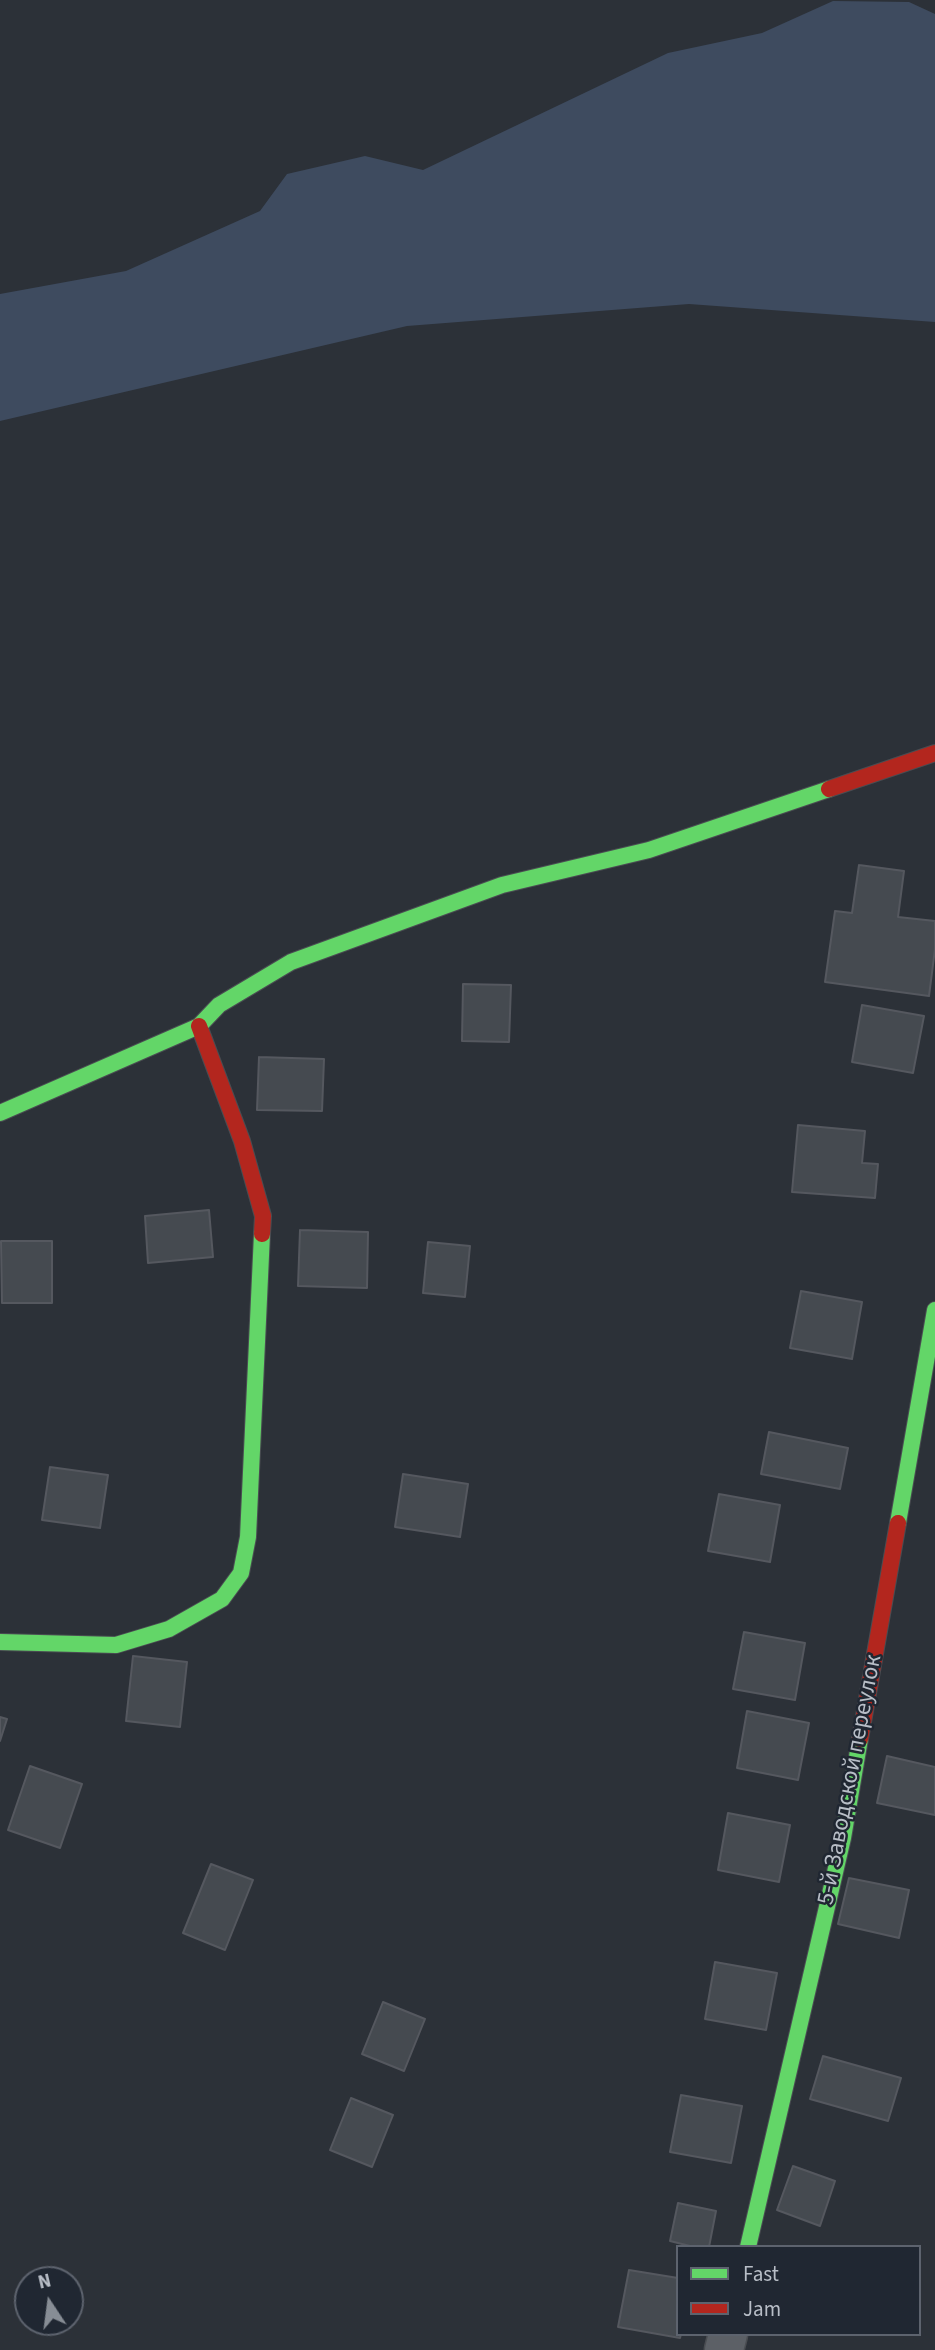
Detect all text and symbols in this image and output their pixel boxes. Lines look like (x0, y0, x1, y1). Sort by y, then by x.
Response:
street label: 5-й Заводской переулок (813, 1653, 889, 1907)
legend (676, 2245, 921, 2336)
text: Fast (743, 2259, 779, 2289)
north arrow (14, 2266, 84, 2336)
text: N (35, 2267, 54, 2297)
text: Jam (743, 2294, 781, 2324)

